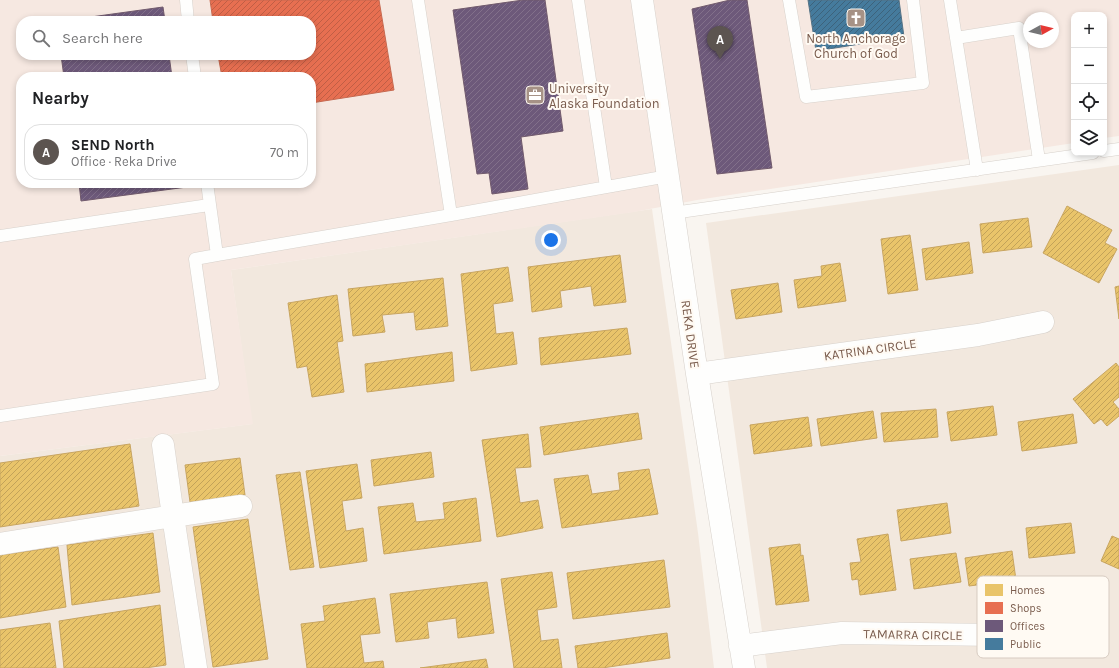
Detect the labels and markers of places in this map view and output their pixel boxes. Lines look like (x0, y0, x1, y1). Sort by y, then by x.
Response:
church icon: North Anchorage Church of God (845, 7, 867, 29)
pin: A (707, 26, 733, 59)
place label: North Anchorage Church of God (806, 31, 906, 61)
place label: University Alaska Foundation (549, 81, 660, 111)
office icon: University Alaska Foundation (524, 84, 546, 106)

